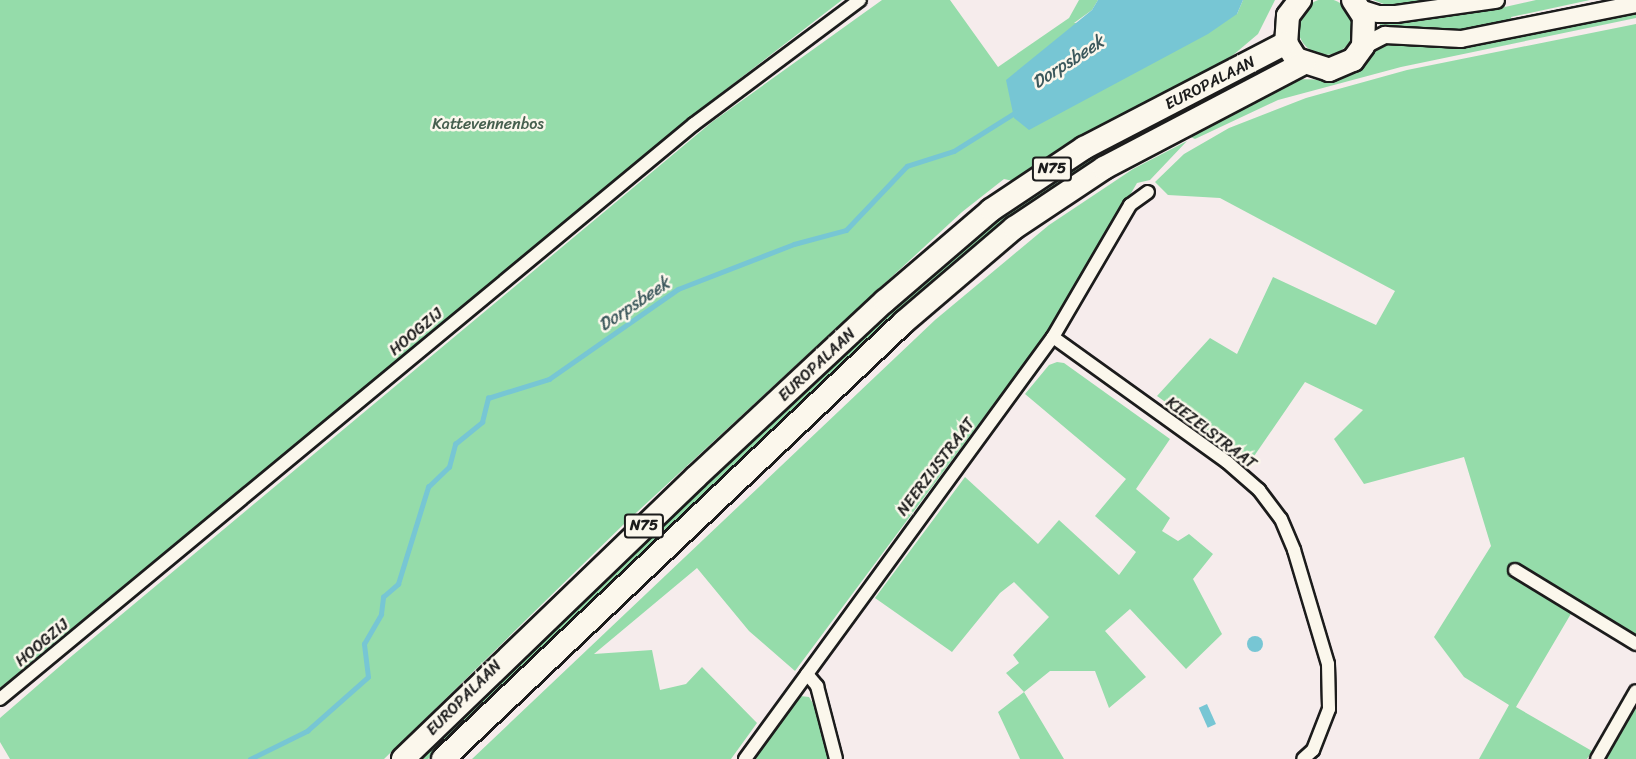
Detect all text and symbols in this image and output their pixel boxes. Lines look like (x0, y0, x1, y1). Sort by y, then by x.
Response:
water label: Dorpsbeek (1028, 31, 1108, 93)
street label: EUROPALAAN (1162, 52, 1258, 114)
park label: Kattevennenbos (432, 114, 544, 134)
road number: N75 (1031, 157, 1073, 181)
water label: Dorpsbeek (594, 272, 674, 336)
street label: HOOGZIJ (385, 304, 447, 360)
street label: EUROPALAAN (774, 324, 860, 406)
street label: KIEZELSTRAAT (1162, 393, 1260, 473)
street label: NEERZIJSTRAAT (893, 414, 979, 520)
road number: N75 (623, 514, 665, 538)
street label: HOOGZIJ (11, 615, 73, 671)
street label: EUROPALAAN (422, 656, 506, 740)

